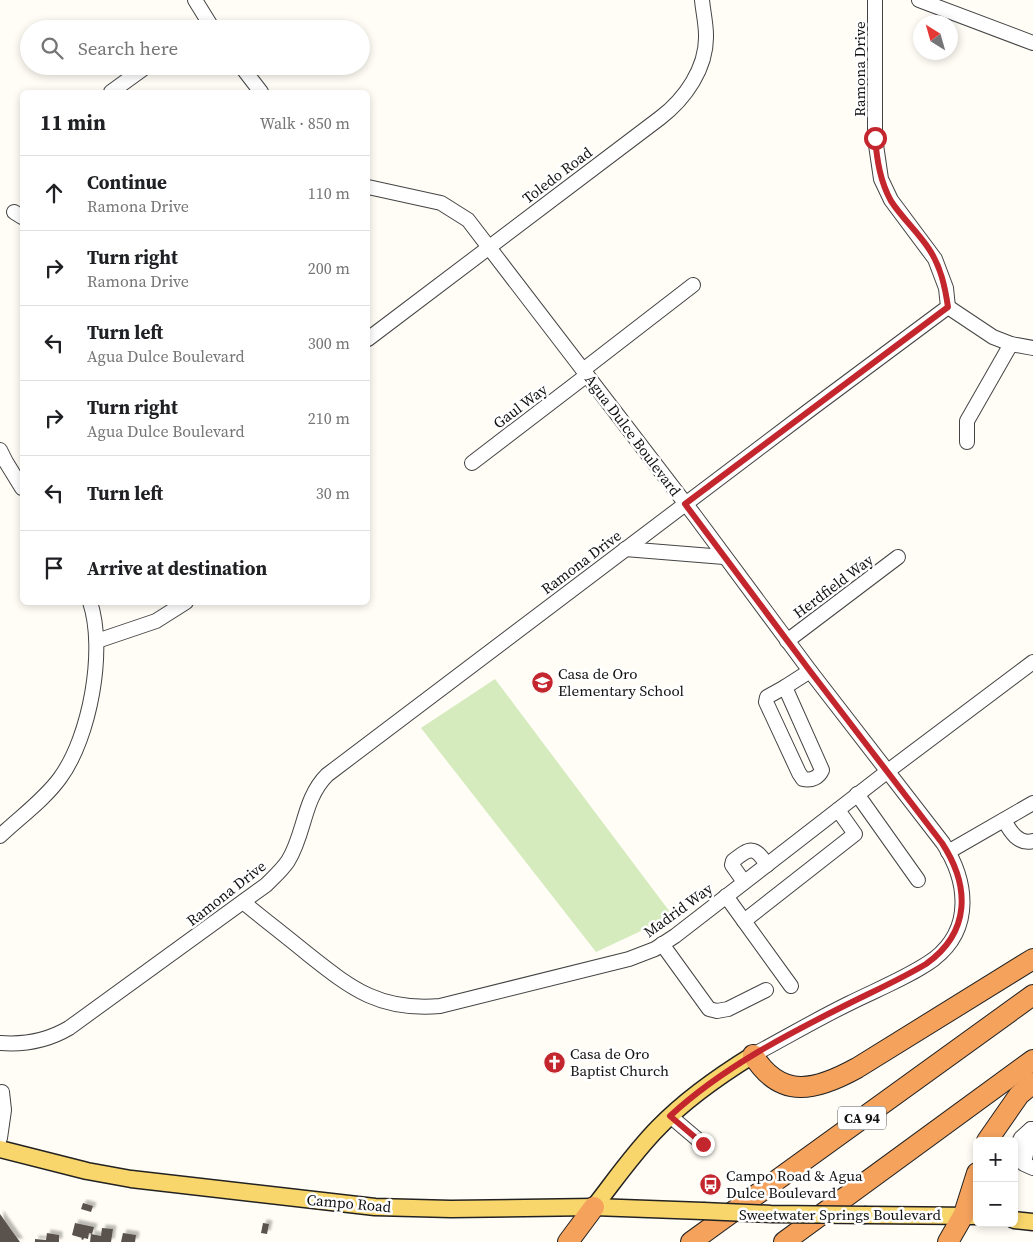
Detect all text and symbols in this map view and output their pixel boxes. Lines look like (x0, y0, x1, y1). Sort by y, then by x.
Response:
north arrow (913, 15, 958, 60)
search box (20, 20, 370, 75)
street label: Ramona Drive (849, 21, 870, 117)
icon: search (38, 34, 66, 62)
text: Search here (78, 35, 178, 61)
text: 11 min (40, 108, 106, 137)
text: Walk · 850 m (260, 112, 350, 134)
route start (864, 127, 887, 150)
street label: Toledo Road (518, 142, 597, 208)
text: Continue (87, 169, 167, 195)
icon: ahead (40, 179, 68, 207)
text: 110 m (308, 182, 350, 204)
text: Ramona Drive (87, 195, 189, 217)
text: Turn right (87, 244, 178, 270)
icon: right (40, 254, 68, 282)
text: 200 m (308, 257, 350, 279)
text: Ramona Drive (87, 270, 189, 292)
text: Turn left (87, 319, 163, 345)
icon: left (40, 329, 68, 357)
text: 300 m (308, 332, 350, 354)
text: Agua Dulce Boulevard (87, 345, 245, 367)
street label: Agua Dulce Boulevard (580, 370, 686, 501)
street label: Gaul Way (489, 379, 552, 433)
text: Turn right (87, 394, 178, 420)
icon: right (40, 404, 68, 432)
text: 210 m (308, 407, 350, 429)
text: Agua Dulce Boulevard (87, 420, 245, 442)
icon: left (40, 479, 68, 507)
text: Turn left (87, 480, 163, 506)
text: 30 m (316, 482, 350, 504)
street label: Ramona Drive (537, 525, 626, 599)
street label: Herdfield Way (789, 549, 878, 623)
icon: arrive (40, 554, 68, 582)
text: Arrive at destination (87, 555, 267, 581)
place label: Casa de Oro Elementary School (558, 663, 685, 701)
school or university icon: Casa de Oro Elementary School (530, 670, 554, 694)
street label: Ramona Drive (182, 855, 270, 931)
street label: Madrid Way (639, 878, 717, 942)
place label: Casa de Oro Baptist Church (570, 1043, 669, 1081)
church icon: Casa de Oro Baptist Church (542, 1050, 566, 1074)
road number: CA 94 (838, 1106, 886, 1130)
route end (692, 1133, 715, 1156)
map controls (973, 1137, 1018, 1227)
button: + (973, 1137, 1018, 1182)
place label: Campo Road & Agua Dulce Boulevard (726, 1165, 863, 1203)
bus stop icon: Campo Road & Agua Dulce Boulevard (698, 1172, 722, 1196)
button: − (973, 1182, 1018, 1227)
street label: Campo Road (306, 1189, 393, 1217)
street label: Sweetwater Springs Boulevard (739, 1204, 941, 1225)

